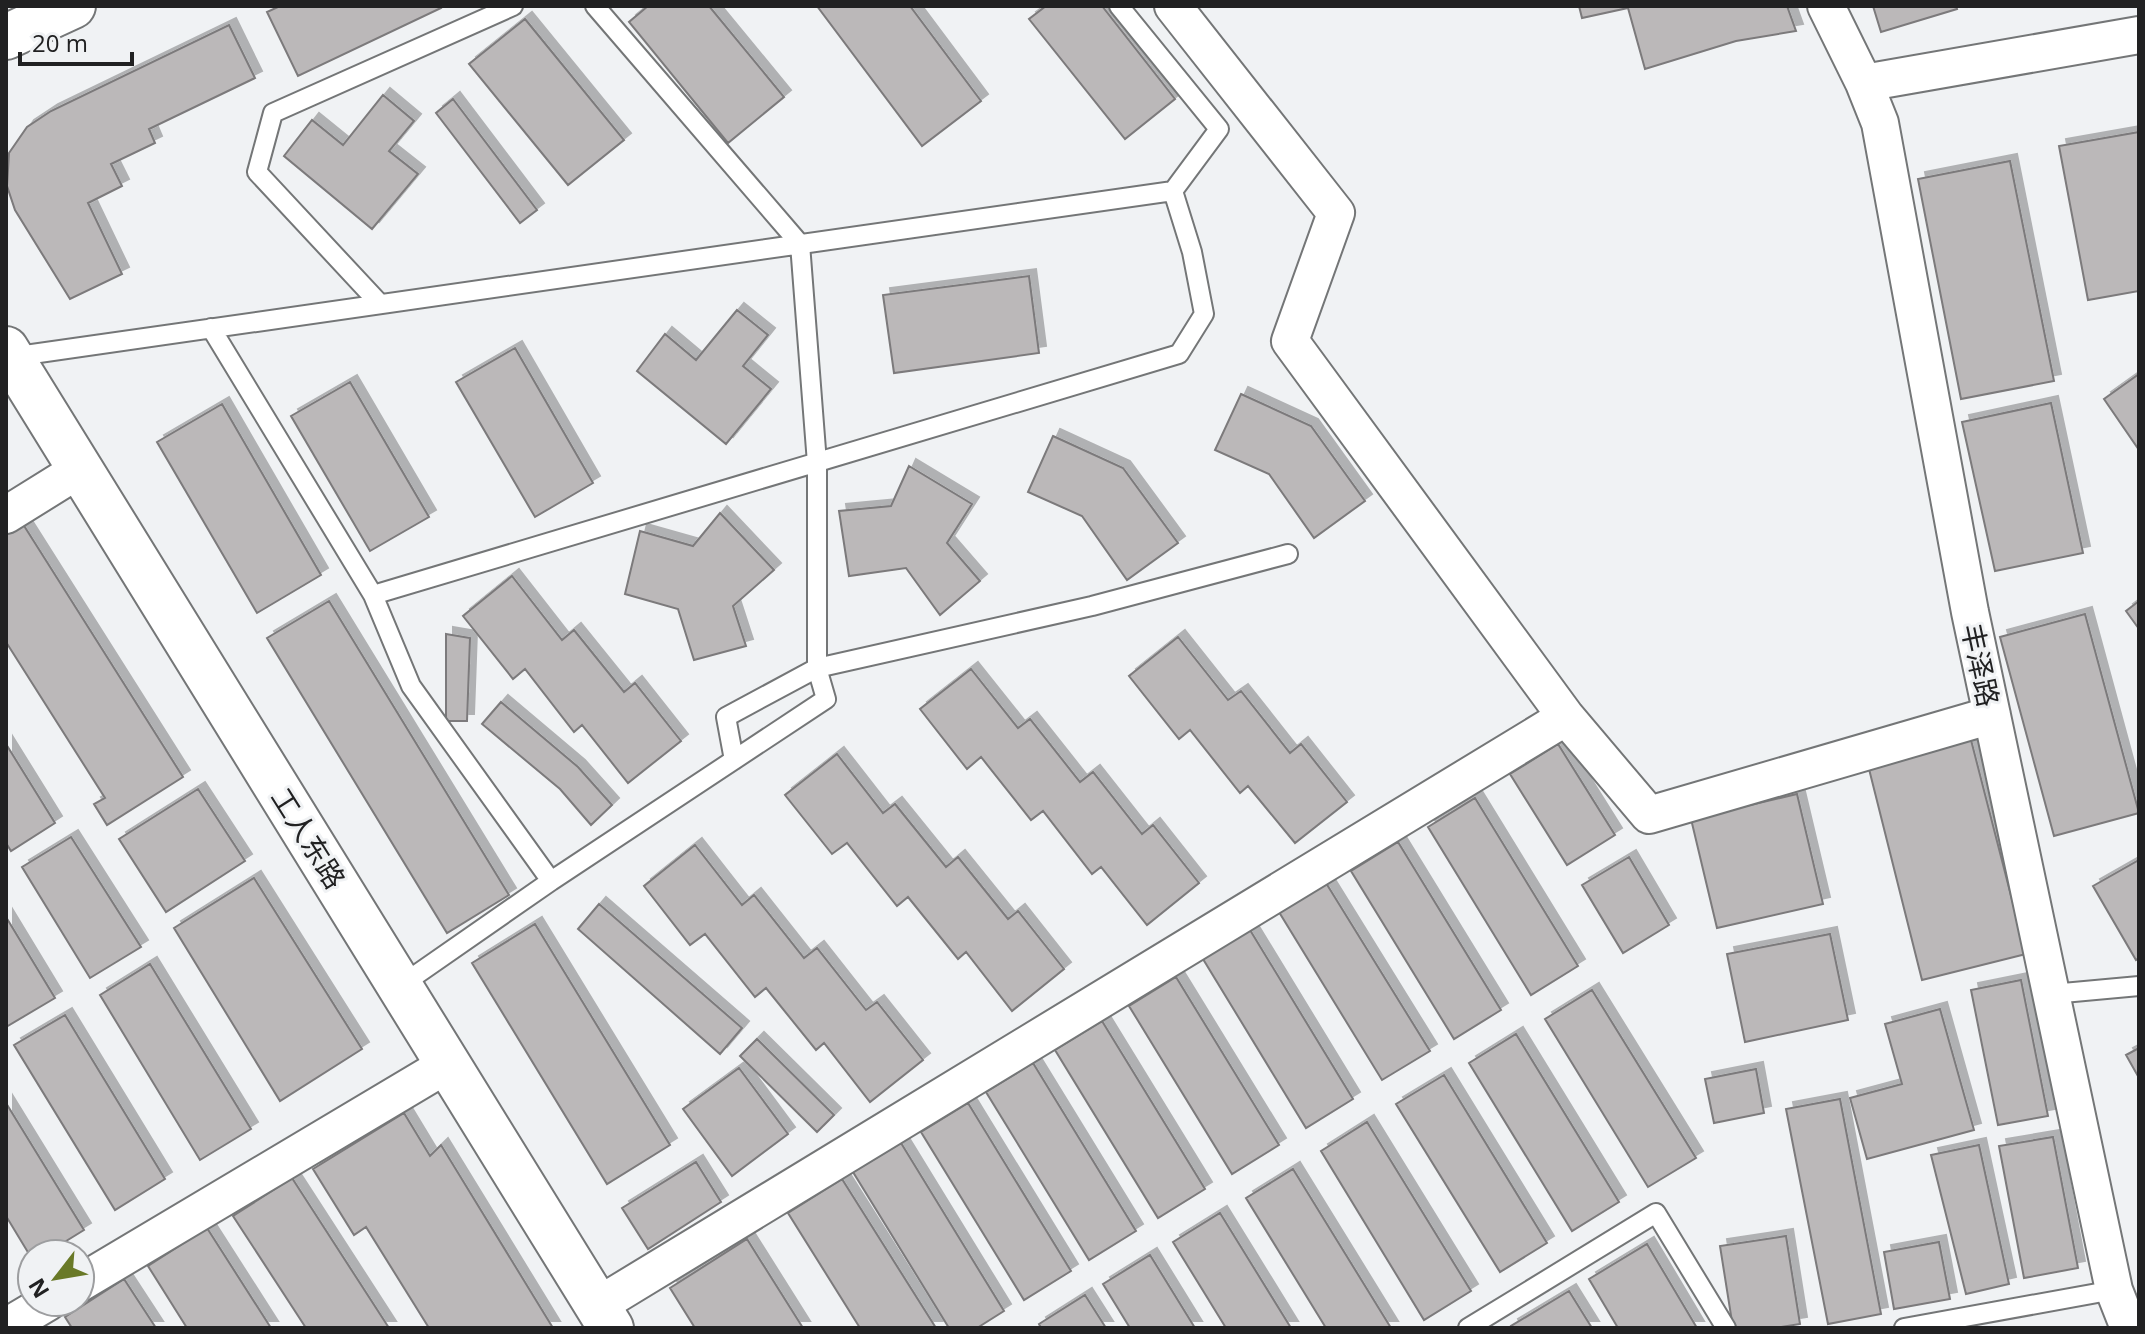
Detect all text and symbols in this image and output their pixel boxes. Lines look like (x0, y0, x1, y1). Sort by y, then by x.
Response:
scale bar (20, 16, 132, 66)
text: 20 m (32, 26, 88, 59)
street label: 丰泽路 (1954, 620, 2008, 710)
street label: 工人东路 (263, 780, 355, 896)
north arrow (16, 1238, 96, 1318)
text: N (21, 1273, 55, 1304)

